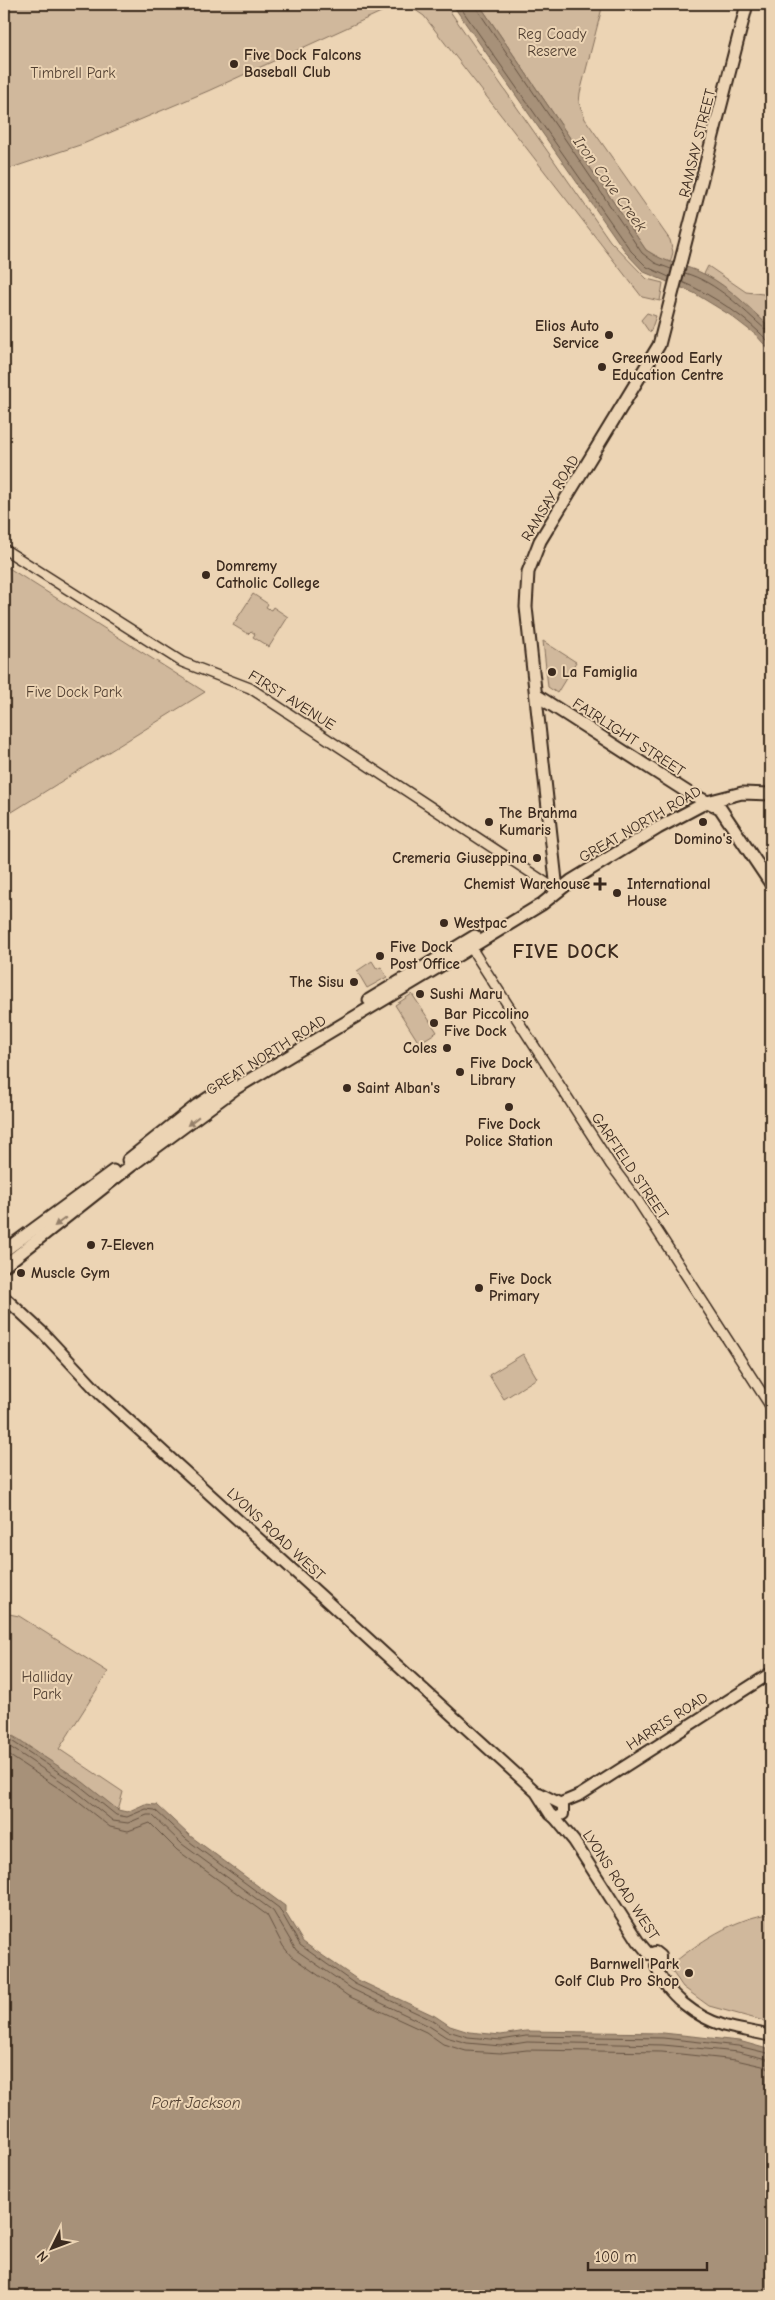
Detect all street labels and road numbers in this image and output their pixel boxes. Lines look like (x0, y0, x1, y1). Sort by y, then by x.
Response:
street label: RAMSAY STREET (675, 87, 719, 199)
street label: RAMSAY ROAD (517, 452, 583, 544)
street label: FIRST AVENUE (245, 666, 339, 734)
street label: FAIRLIGHT STREET (569, 694, 689, 780)
street label: GREAT NORTH ROAD (576, 782, 704, 866)
street label: GREAT NORTH ROAD (203, 1011, 329, 1099)
street label: GARFIELD STREET (588, 1109, 672, 1223)
street label: LYONS ROAD WEST (223, 1484, 329, 1584)
street label: HARRIS ROAD (623, 1688, 711, 1754)
street label: LYONS ROAD WEST (579, 1827, 663, 1943)

